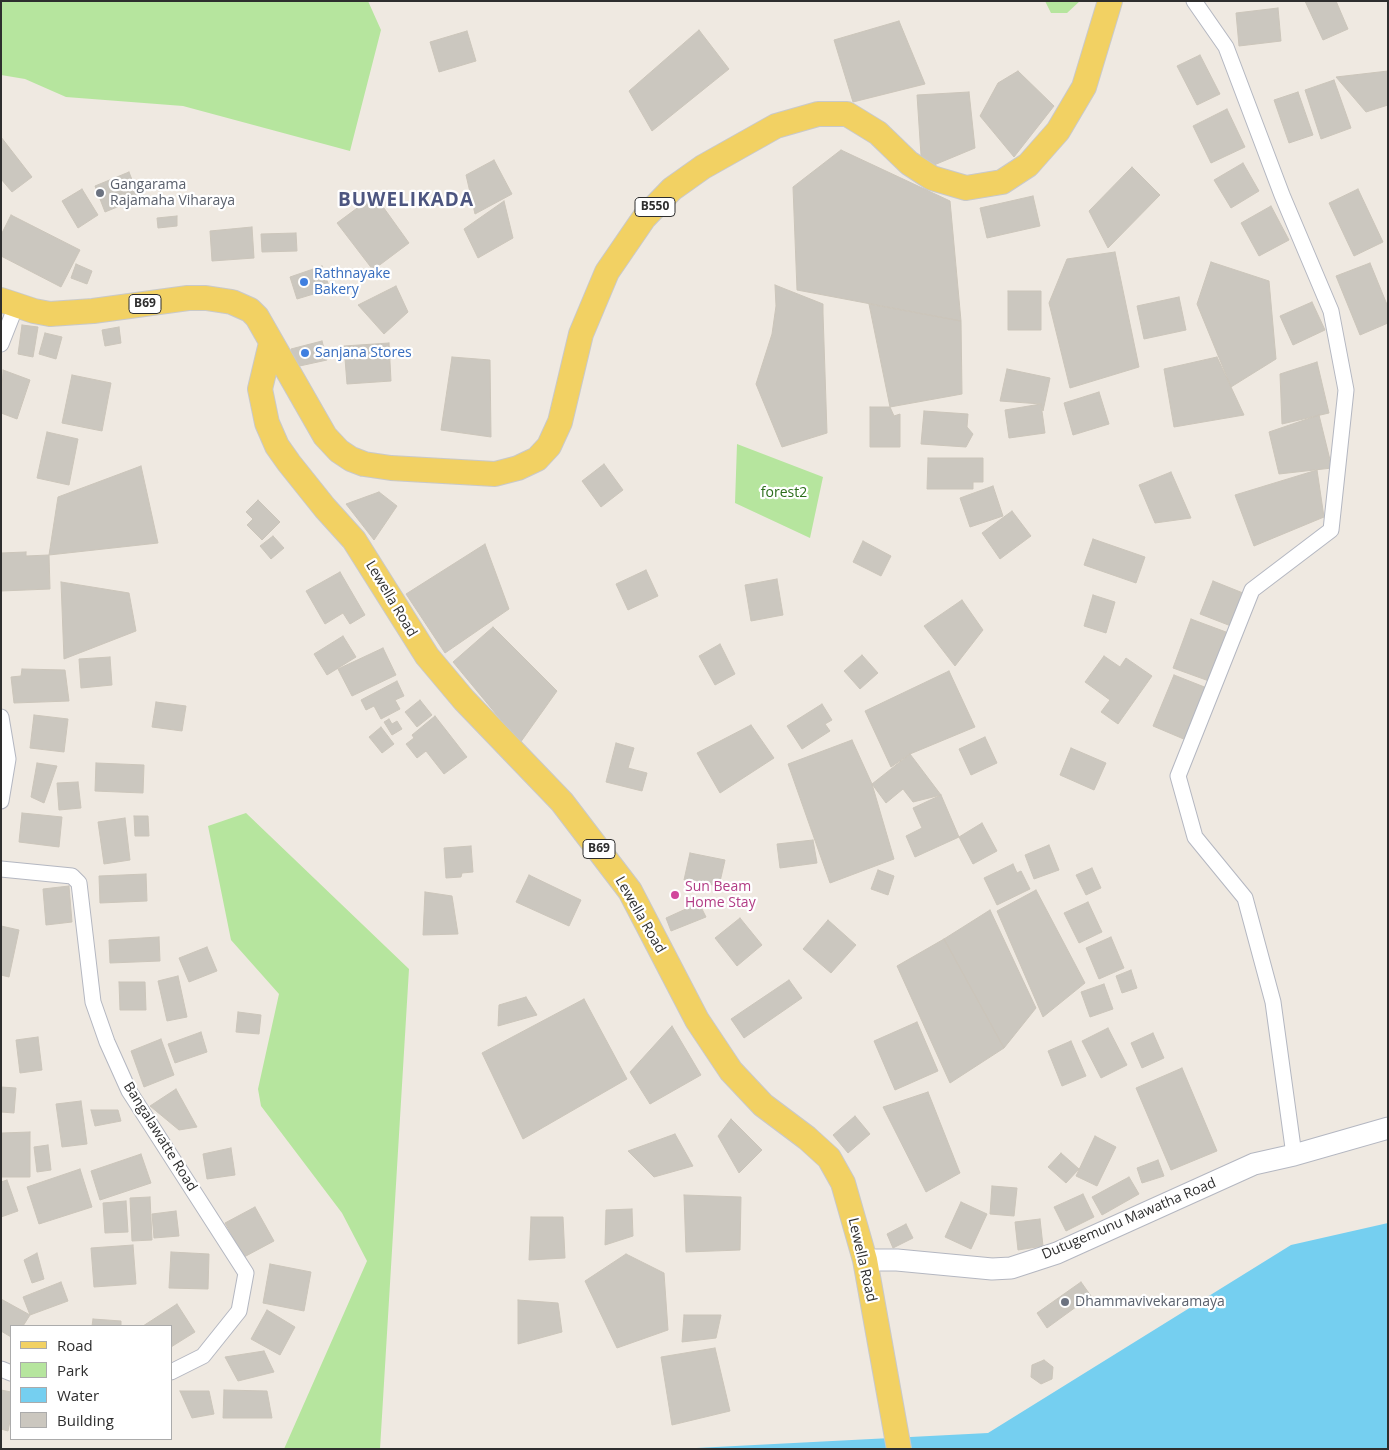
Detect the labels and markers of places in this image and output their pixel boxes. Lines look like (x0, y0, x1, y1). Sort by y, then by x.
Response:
place label: Gangarama Rajamaha Viharaya (110, 177, 235, 210)
marker: Gangarama Rajamaha Viharaya (94, 187, 106, 199)
place label: Rathnayake Bakery (314, 266, 390, 298)
marker: Rathnayake Bakery (298, 276, 310, 288)
place label: Sanjana Stores (315, 345, 412, 361)
marker: Sanjana Stores (299, 347, 311, 359)
place label: Sun Beam Home Stay (685, 879, 756, 912)
marker: Sun Beam Home Stay (669, 889, 681, 901)
place label: Dhammavivekaramaya (1075, 1294, 1225, 1310)
marker: Dhammavivekaramaya (1059, 1296, 1071, 1308)

